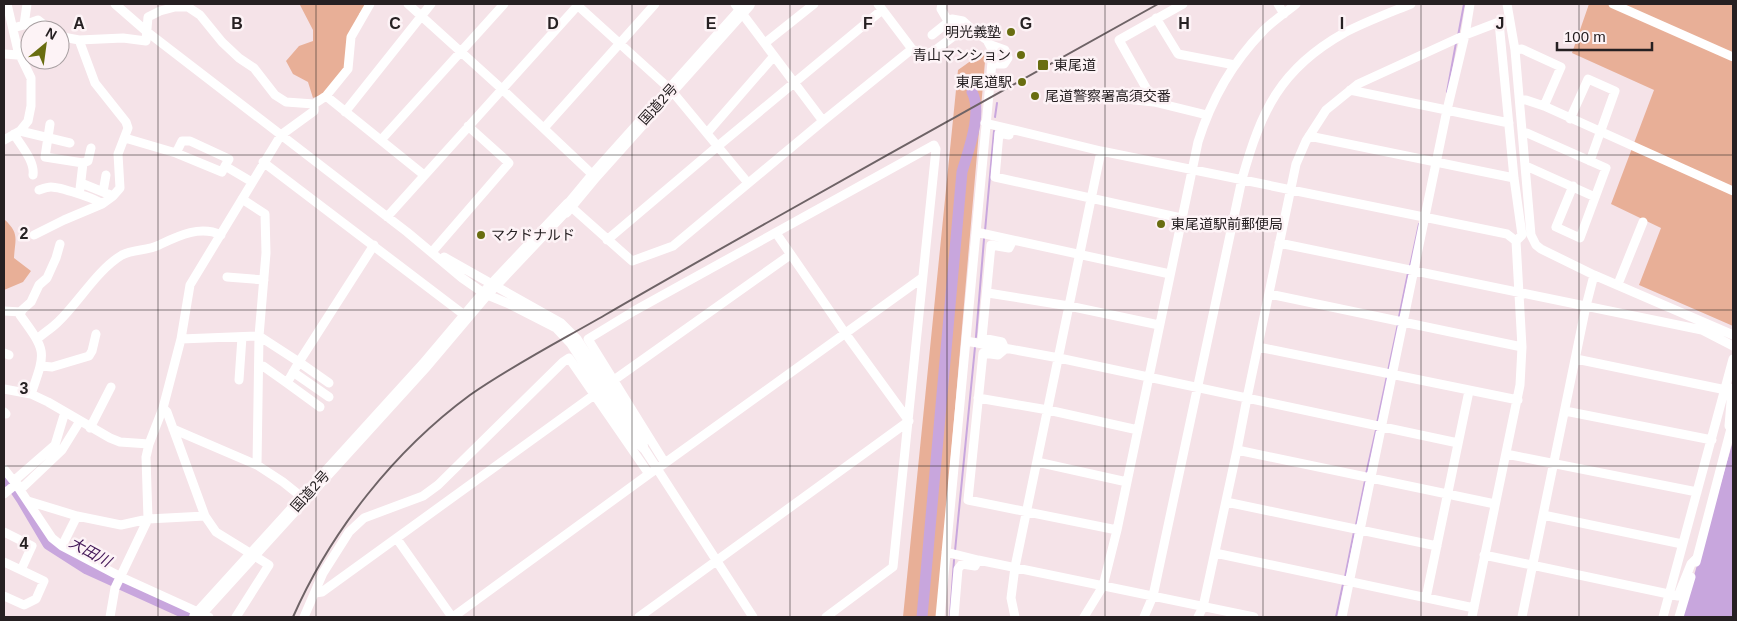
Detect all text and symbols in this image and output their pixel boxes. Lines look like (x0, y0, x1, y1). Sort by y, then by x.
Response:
text: A (73, 15, 85, 32)
text: B (231, 15, 243, 32)
text: C (389, 15, 401, 32)
text: D (547, 15, 559, 32)
text: E (706, 15, 717, 32)
text: F (863, 15, 873, 32)
text: G (1020, 15, 1032, 32)
text: H (1178, 15, 1190, 32)
text: I (1340, 15, 1344, 32)
text: J (1496, 15, 1504, 32)
north arrow (20, 20, 70, 70)
scale bar (1557, 20, 1652, 52)
text: N (43, 24, 60, 43)
place label: 明光義塾 (945, 24, 1001, 40)
marker: 明光義塾 (1005, 26, 1017, 38)
text: 100 m (1564, 28, 1606, 45)
place label: 青山マンション (913, 47, 1011, 63)
marker: 青山マンション (1015, 49, 1027, 61)
place label: 東尾道 (1054, 57, 1096, 73)
marker: 東尾道 (1036, 58, 1050, 72)
place label: 東尾道駅 (956, 74, 1012, 90)
marker: 東尾道駅 (1016, 76, 1028, 88)
street label: 国道2号 (635, 80, 681, 128)
place label: 尾道警察署高須交番 (1045, 88, 1171, 104)
marker: 尾道警察署高須交番 (1029, 90, 1041, 102)
place label: 東尾道駅前郵便局 (1171, 216, 1283, 232)
marker: 東尾道駅前郵便局 (1155, 218, 1167, 230)
text: 2 (20, 225, 29, 242)
place label: マクドナルド (491, 227, 575, 243)
marker: マクドナルド (475, 229, 487, 241)
text: 3 (20, 380, 29, 397)
street label: 国道2号 (287, 467, 333, 515)
water label: 大田川 (66, 533, 116, 571)
text: 4 (20, 535, 29, 552)

